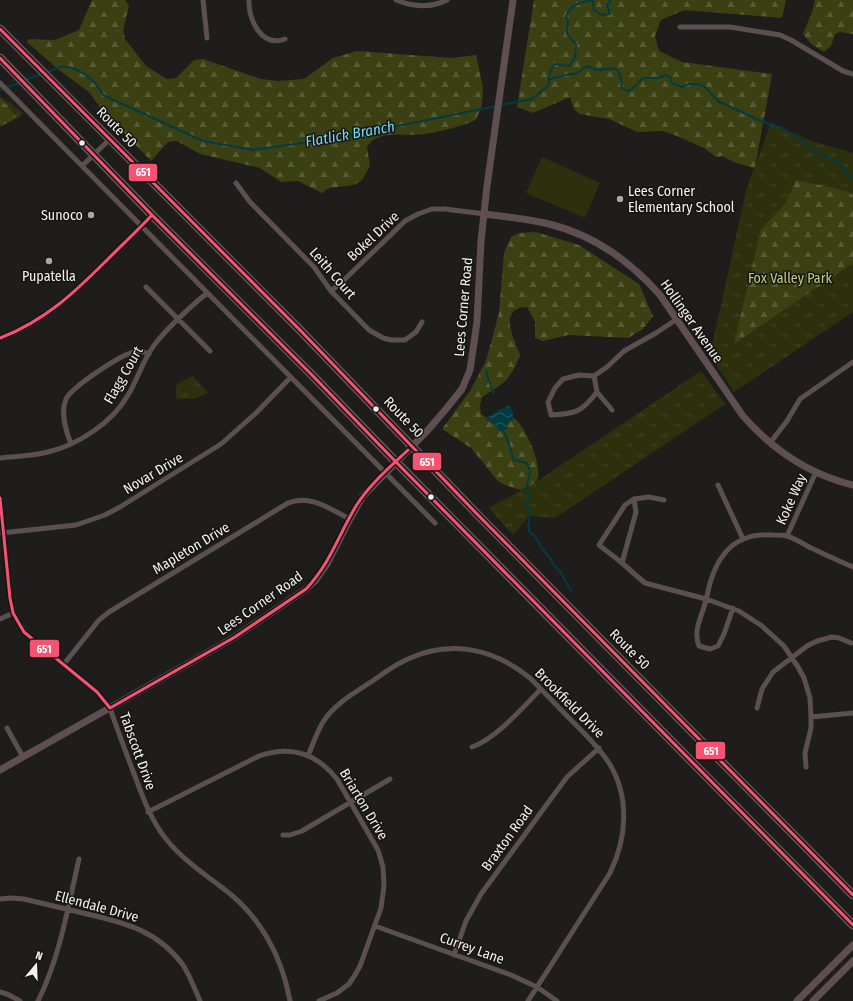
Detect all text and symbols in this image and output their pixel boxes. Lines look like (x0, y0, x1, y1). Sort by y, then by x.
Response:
street label: Route 50 (93, 104, 140, 151)
water label: Flatlick Branch (304, 117, 396, 151)
unlabelled marker (77, 138, 87, 148)
line badge: 651 (128, 163, 158, 182)
text: 651 (135, 166, 151, 179)
place label: Lees Corner Elementary School (628, 183, 735, 216)
marker: Lees Corner Elementary School (615, 194, 625, 204)
place label: Sunoco (41, 207, 83, 224)
street label: Bokel Drive (344, 208, 403, 265)
marker: Sunoco (86, 210, 96, 220)
street label: Leith Court (306, 244, 360, 303)
marker: Pupatella (44, 256, 54, 266)
street label: Lees Corner Road (451, 257, 476, 357)
place label: Pupatella (22, 268, 76, 285)
park label: Fox Valley Park (748, 270, 833, 287)
street label: Hollinger Avenue (657, 276, 727, 366)
street label: Flagg Court (100, 343, 147, 407)
street label: Route 50 (380, 393, 427, 441)
unlabelled marker (371, 404, 381, 414)
street label: Novar Drive (120, 449, 186, 498)
line badge: 651 (412, 452, 442, 471)
text: 651 (419, 456, 435, 469)
street label: Koke Way (773, 470, 811, 527)
unlabelled marker (426, 492, 436, 502)
street label: Mapleton Drive (150, 519, 233, 578)
street label: Lees Corner Road (215, 568, 306, 639)
street label: Route 50 (606, 626, 653, 673)
line badge: 651 (29, 639, 60, 658)
text: 651 (36, 643, 52, 656)
street label: Brookfield Drive (531, 665, 608, 742)
street label: Tabscott Drive (116, 710, 159, 792)
line badge: 651 (695, 741, 726, 760)
text: 651 (703, 745, 719, 758)
street label: Briarton Drive (336, 766, 391, 843)
street label: Braxton Road (478, 802, 537, 874)
street label: Ellendale Drive (53, 887, 141, 926)
street label: Currey Lane (437, 929, 506, 968)
north arrow (16, 945, 56, 985)
text: N (34, 949, 44, 963)

